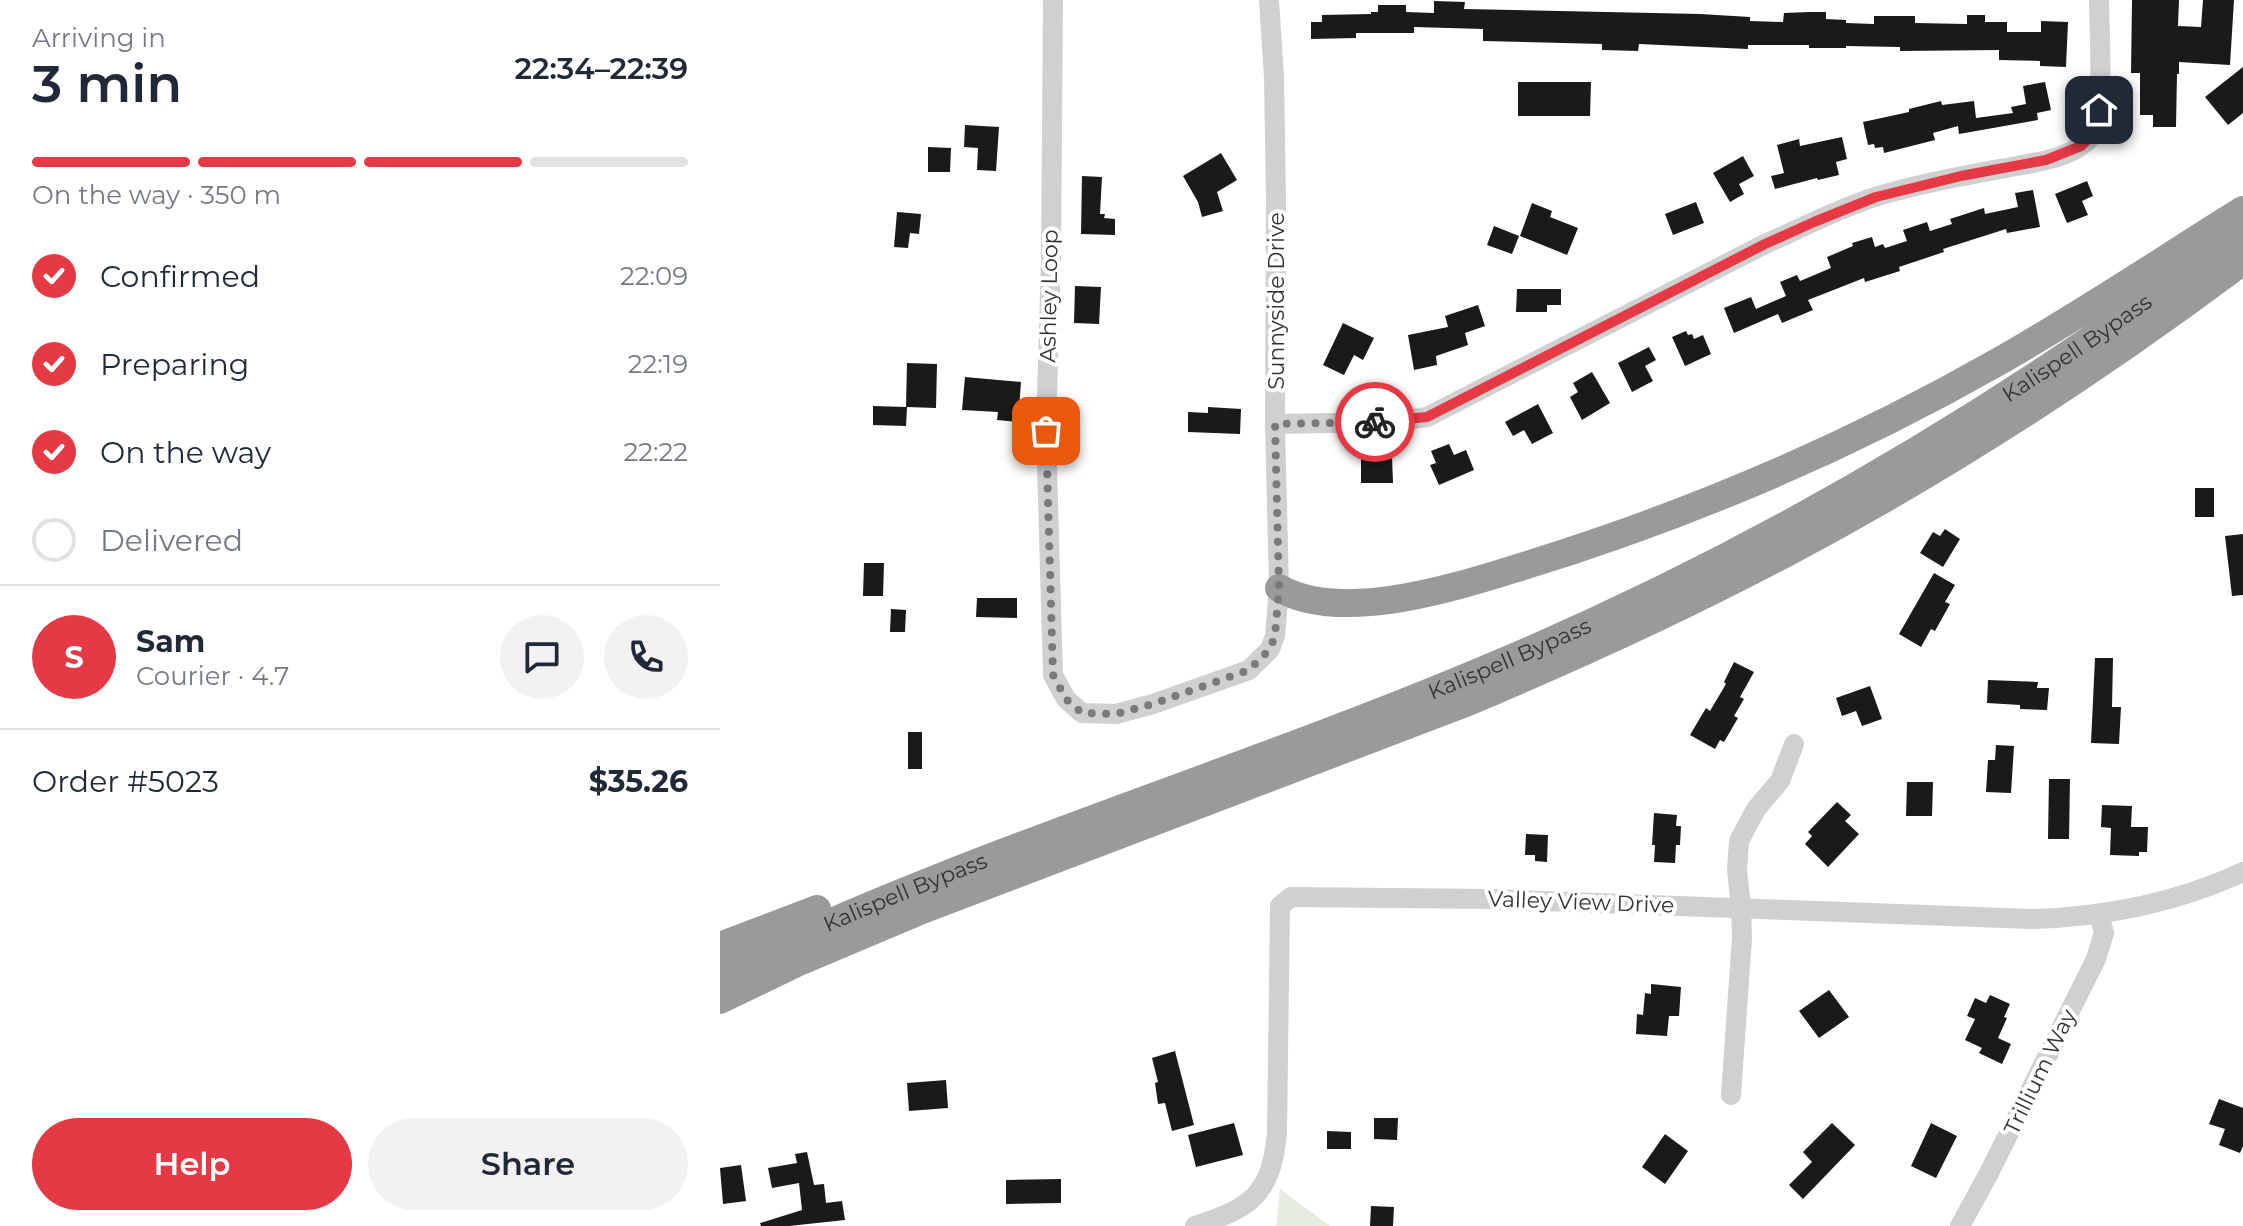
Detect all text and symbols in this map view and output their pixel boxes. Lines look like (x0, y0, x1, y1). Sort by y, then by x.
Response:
text: Arriving in (32, 22, 166, 54)
text: 22:34–22:39 (515, 50, 688, 87)
text: 3 min (32, 52, 182, 115)
pin (2065, 76, 2133, 144)
icon: home (2077, 88, 2121, 132)
text: On the way · 350 m (32, 179, 281, 211)
street label: Sunnyside Drive (1263, 212, 1290, 390)
street label: Ashley Loop (1034, 229, 1064, 363)
icon: check (32, 254, 76, 298)
text: Confirmed (100, 258, 260, 295)
text: 22:09 (620, 260, 688, 292)
street label: Kalispell Bypass (1997, 288, 2157, 408)
icon: check (32, 342, 76, 386)
text: Preparing (100, 346, 249, 383)
text: 22:19 (628, 348, 688, 380)
courier (1335, 382, 1415, 462)
pin (1012, 397, 1080, 465)
icon: bike (1353, 400, 1397, 444)
icon: bag (1024, 409, 1068, 453)
icon: check (32, 430, 76, 474)
text: On the way (100, 434, 271, 471)
text: 22:22 (623, 436, 688, 468)
text: Delivered (100, 522, 243, 559)
street label: Kalispell Bypass (1424, 611, 1595, 705)
button: chat (500, 615, 584, 699)
button: phone (604, 615, 688, 699)
text: Sam (136, 623, 205, 660)
text: S (64, 639, 84, 676)
text: Courier · 4.7 (136, 660, 289, 692)
text: Order #5023 (32, 763, 219, 800)
text: $35.26 (589, 763, 688, 800)
street label: Kalispell Bypass (819, 847, 991, 938)
street label: Valley View Drive (1487, 885, 1675, 919)
street label: Trillium Way (1998, 1005, 2082, 1139)
button: Help (32, 1118, 352, 1210)
button: Share (368, 1118, 688, 1210)

